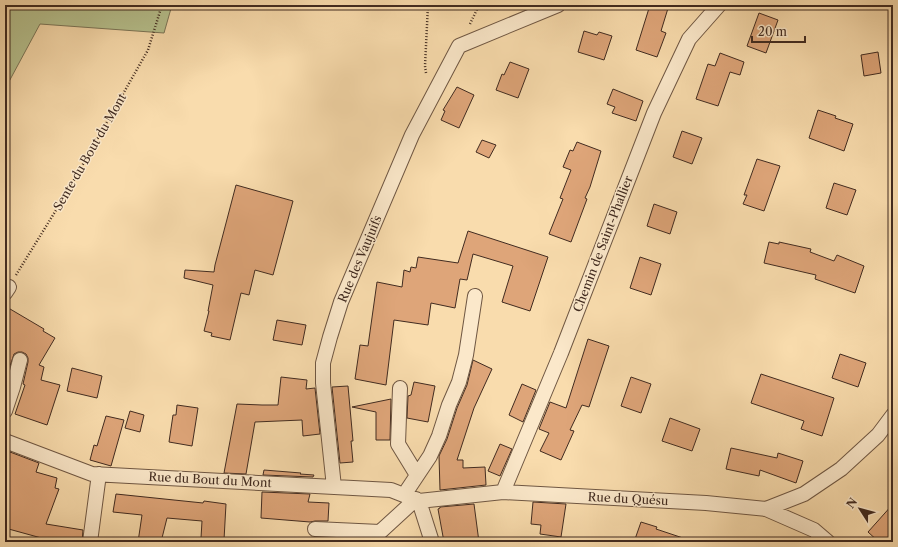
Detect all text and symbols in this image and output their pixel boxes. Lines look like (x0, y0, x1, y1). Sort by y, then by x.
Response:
scale bar (752, 18, 805, 44)
text: 20 m (758, 24, 787, 39)
street label: Sente du Bout du Mont (50, 90, 130, 213)
street label: Chemin de Saint-Phallier (570, 174, 635, 314)
street label: Rue des Vaujuifs (334, 213, 385, 305)
street label: Rue du Bout du Mont (148, 469, 273, 490)
street label: Rue du Quésu (587, 489, 669, 508)
north arrow (840, 489, 880, 529)
text: N (843, 495, 861, 511)

